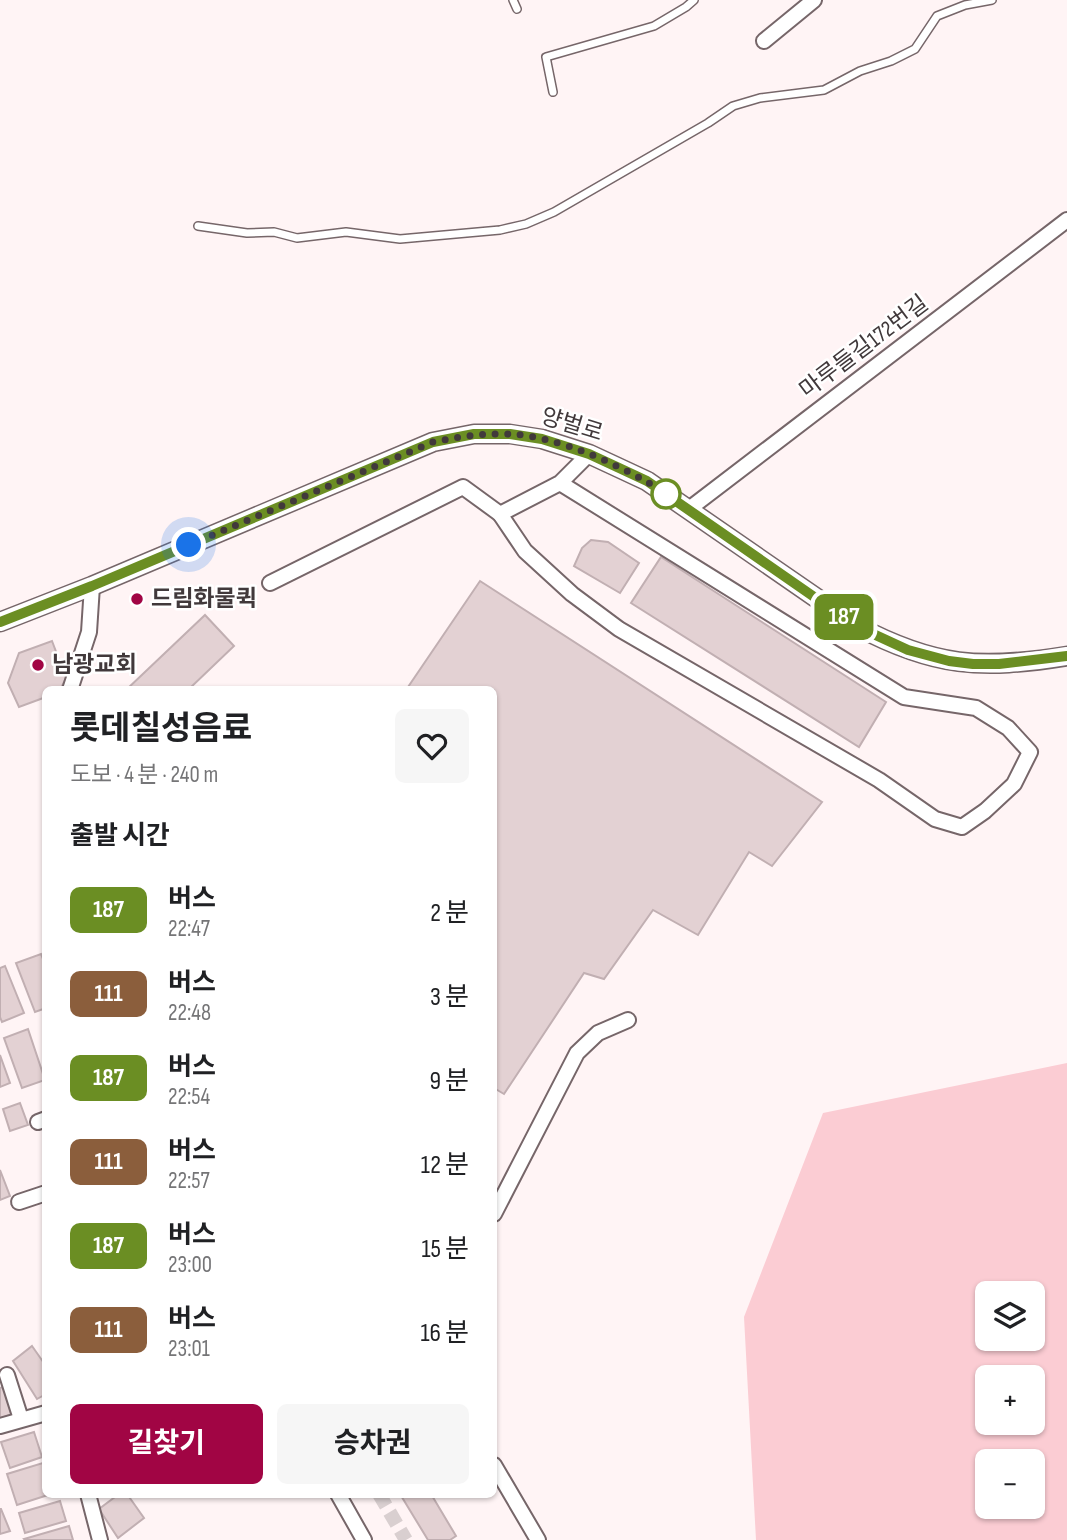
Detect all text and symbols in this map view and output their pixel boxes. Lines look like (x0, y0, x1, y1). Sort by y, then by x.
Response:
street label: 마루들길172번길 (794, 290, 934, 404)
street label: 양벌로 (538, 402, 606, 448)
unlabelled marker (651, 479, 681, 509)
your location (171, 527, 206, 562)
place label: 드림화물퀵 (151, 585, 257, 613)
marker: 드림화물퀵 (129, 591, 145, 607)
line badge: 187 (804, 594, 884, 640)
text: 187 (828, 602, 860, 631)
place label: 남광교회 (52, 651, 137, 679)
marker: 남광교회 (30, 657, 46, 673)
text: 롯데칠성음료 (70, 709, 252, 749)
button: heart (395, 709, 469, 783)
text: 도보 · 4 분 · 240 m (70, 761, 218, 789)
text: 출발 시간 (70, 821, 170, 852)
text: 버스 (168, 884, 216, 915)
text: 187 (93, 895, 124, 924)
text: 2 분 (430, 898, 469, 929)
text: 22:47 (168, 915, 210, 943)
text: 버스 (168, 968, 216, 999)
text: 111 (94, 979, 123, 1008)
text: 3 분 (430, 982, 469, 1013)
text: 22:48 (168, 999, 211, 1027)
text: 버스 (168, 1052, 216, 1083)
text: 187 (93, 1063, 124, 1092)
text: 9 분 (429, 1066, 469, 1097)
text: 22:54 (168, 1083, 210, 1111)
text: 버스 (168, 1136, 216, 1167)
text: 111 (94, 1147, 123, 1176)
text: 12 분 (421, 1150, 469, 1181)
text: 22:57 (168, 1167, 210, 1195)
text: 버스 (168, 1220, 216, 1251)
text: 187 (93, 1231, 124, 1260)
text: 15 분 (421, 1234, 469, 1265)
text: 23:00 (168, 1251, 212, 1279)
map controls (975, 1281, 1045, 1519)
button: layers (975, 1281, 1045, 1351)
text: 버스 (168, 1304, 216, 1335)
text: 111 (94, 1315, 123, 1344)
text: 16 분 (420, 1318, 469, 1349)
text: 23:01 (168, 1335, 210, 1363)
button: + (975, 1365, 1045, 1435)
button: 길찾기 (70, 1404, 263, 1484)
button: 승차권 (277, 1404, 469, 1484)
button: − (975, 1449, 1045, 1519)

